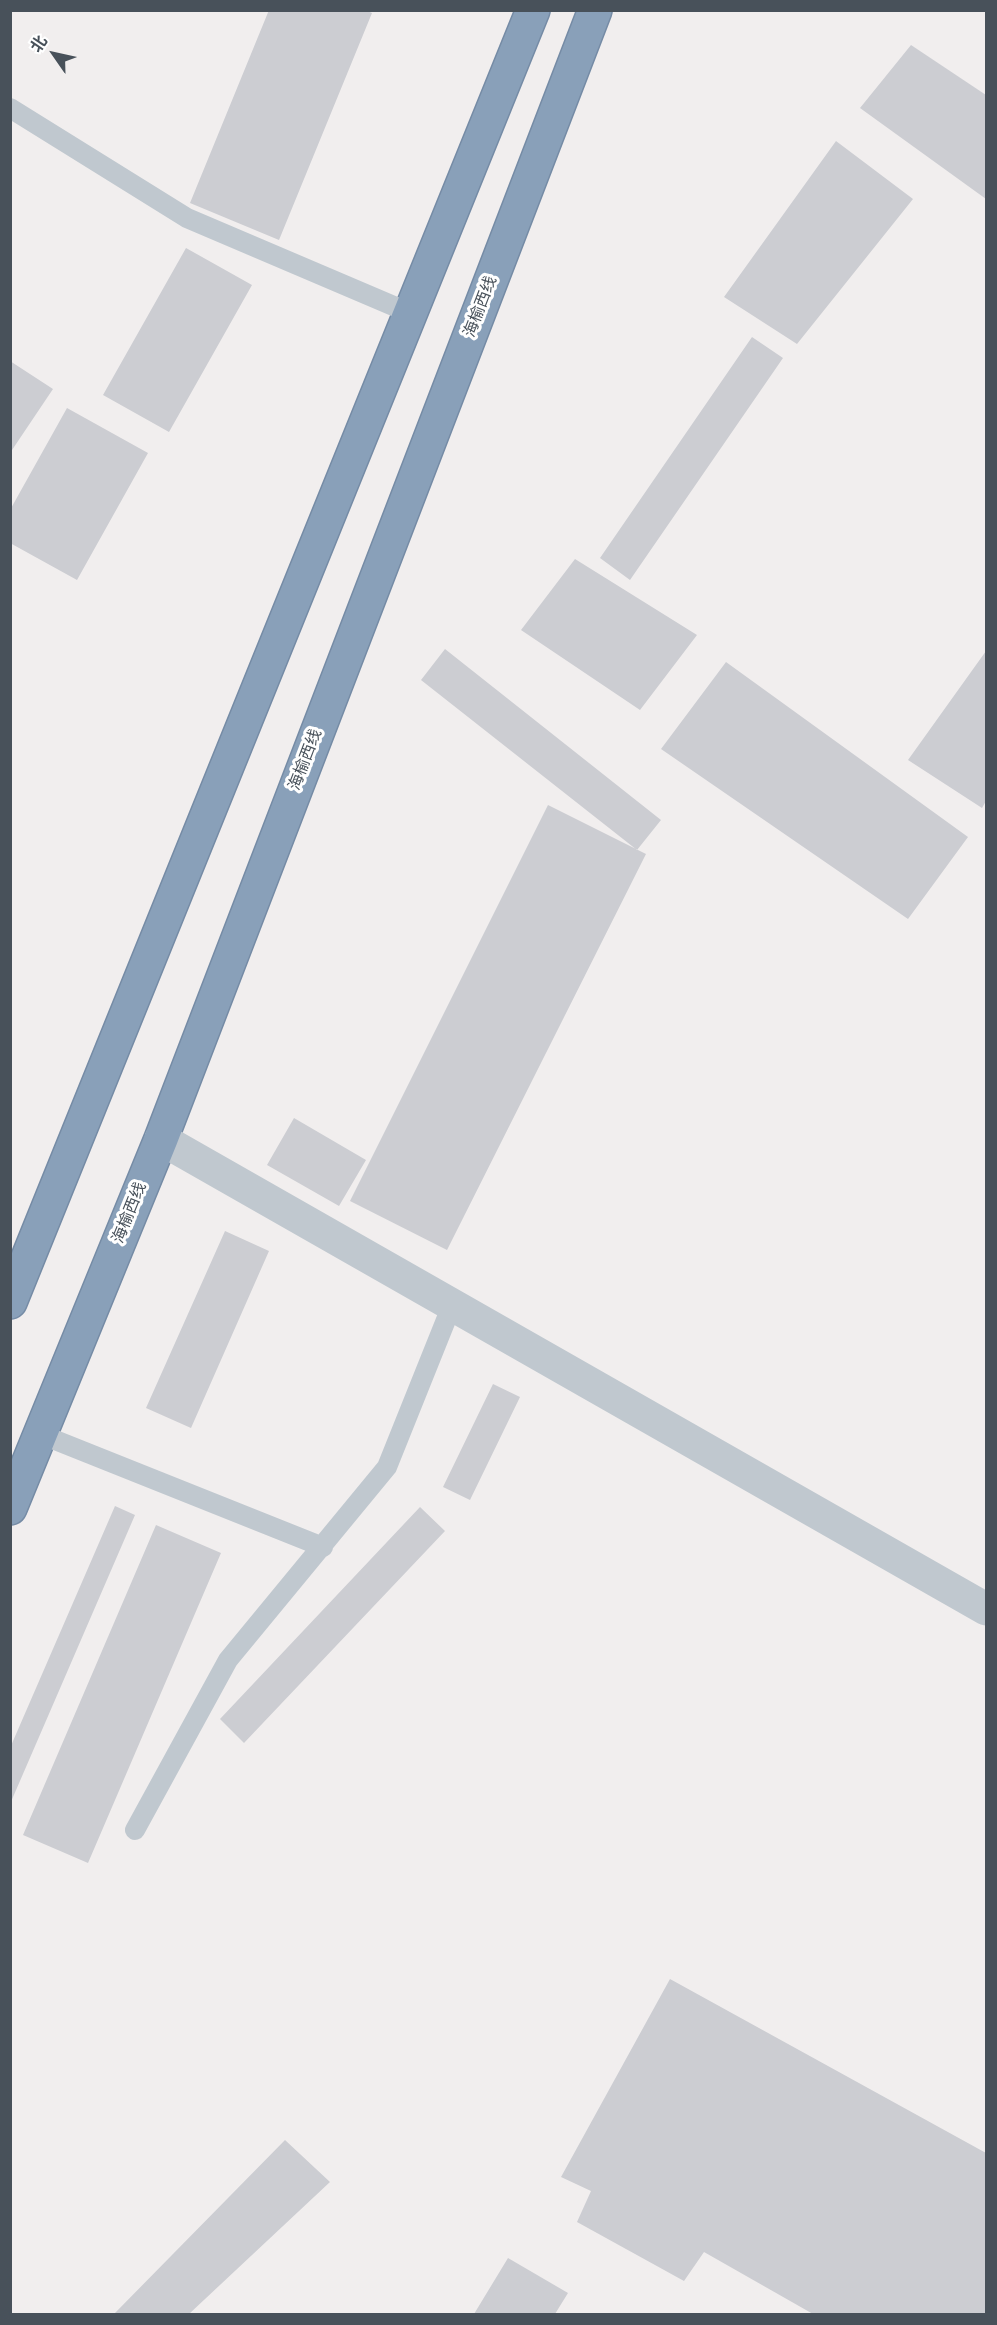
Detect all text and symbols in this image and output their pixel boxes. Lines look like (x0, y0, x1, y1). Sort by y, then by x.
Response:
north arrow (24, 24, 84, 84)
text: 北 (26, 32, 51, 56)
street label: 海榆西线 (461, 274, 501, 340)
street label: 海榆西线 (286, 727, 326, 793)
street label: 海榆西线 (109, 1180, 151, 1246)

